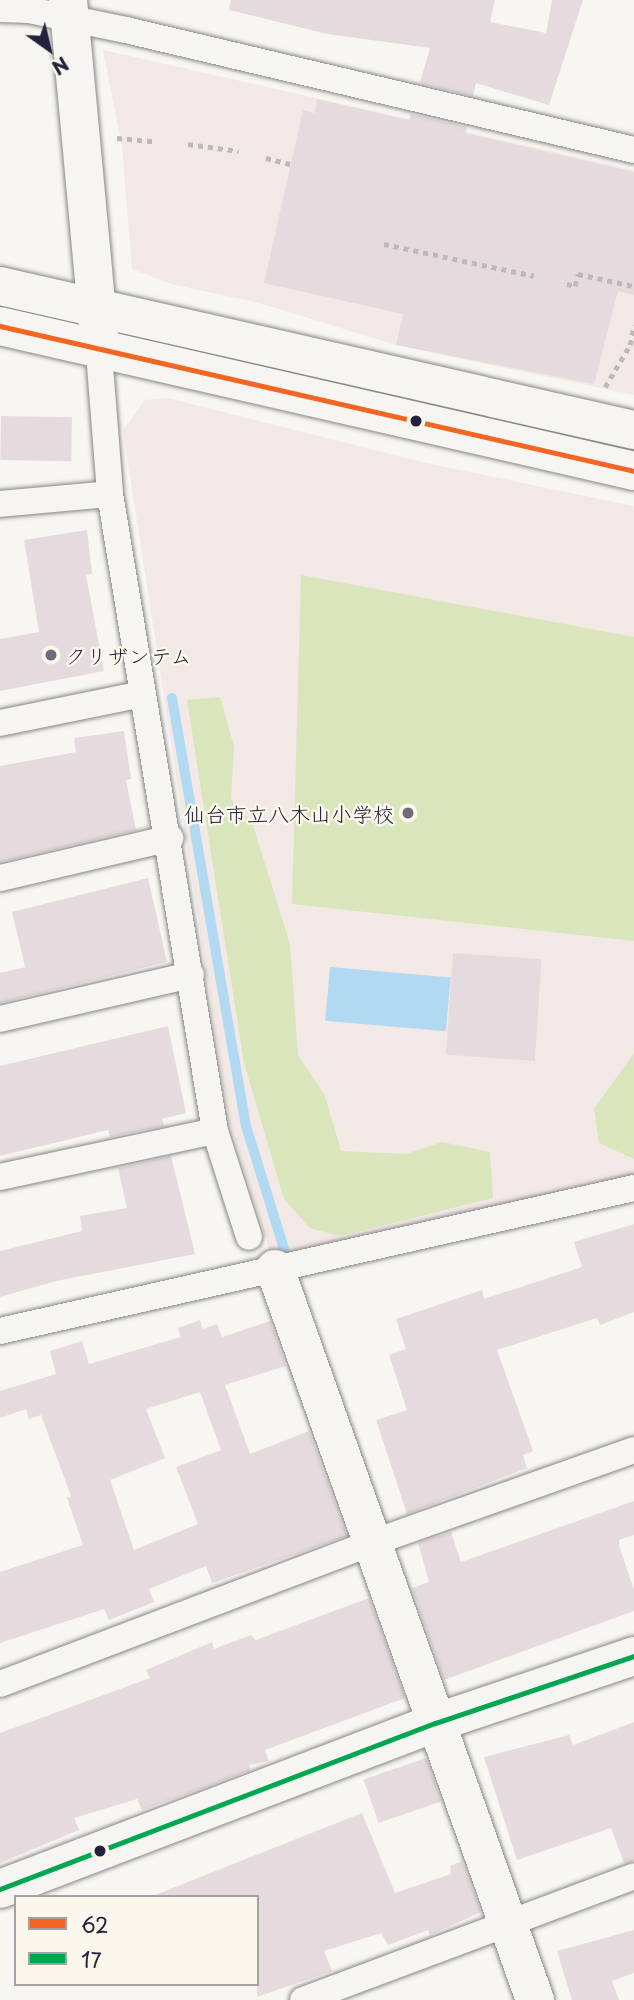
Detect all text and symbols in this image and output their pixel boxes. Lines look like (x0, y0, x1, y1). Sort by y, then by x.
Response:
north arrow (14, 14, 84, 84)
text: N (47, 51, 75, 82)
unlabelled marker (409, 414, 423, 428)
place label: クリザンテム (65, 642, 191, 668)
marker: クリザンテム (43, 647, 59, 663)
place label: 仙台市立八木山小学校 (184, 800, 394, 826)
marker: 仙台市立八木山小学校 (400, 805, 416, 821)
unlabelled marker (93, 1844, 107, 1858)
legend (14, 1895, 259, 1986)
text: 62 (81, 1908, 109, 1940)
text: 17 (81, 1943, 102, 1975)

